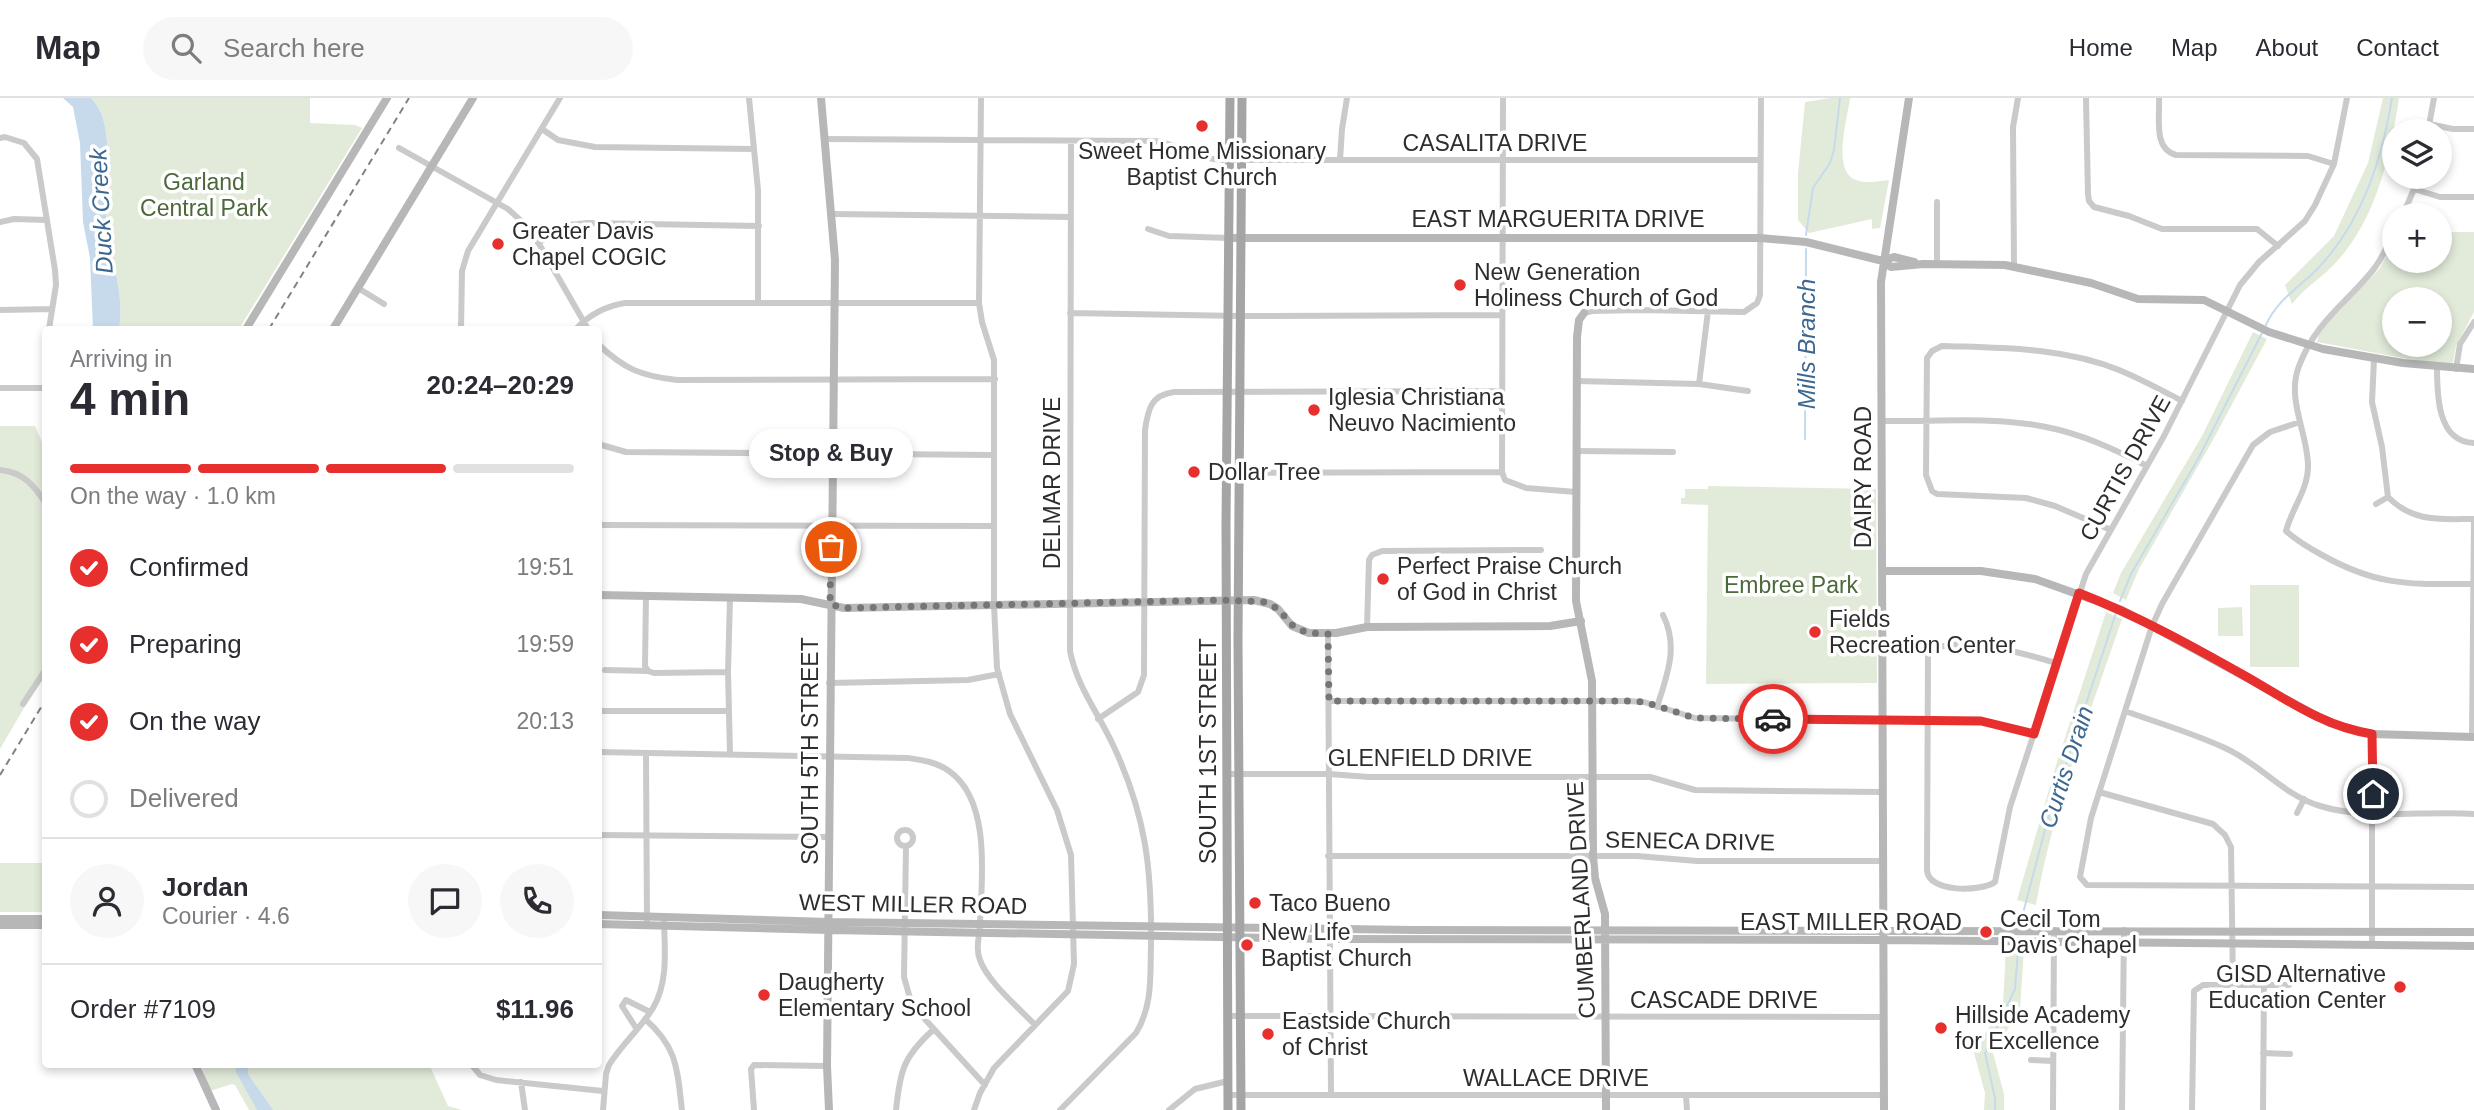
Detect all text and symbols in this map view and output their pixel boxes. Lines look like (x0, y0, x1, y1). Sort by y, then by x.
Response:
search box (143, 17, 633, 80)
text: Map (35, 29, 101, 66)
icon: search (167, 29, 205, 67)
text: Search here (223, 33, 365, 63)
text: Home (2069, 34, 2133, 61)
text: Map (2171, 34, 2218, 61)
text: About (2256, 34, 2318, 61)
text: Contact (2356, 34, 2439, 61)
marker: Sweet Home Missionary Baptist Church (1194, 118, 1210, 134)
map controls (2382, 119, 2452, 357)
button: layers (2382, 119, 2452, 189)
street label: CASALITA DRIVE (1403, 130, 1587, 156)
place label: Sweet Home Missionary Baptist Church (1078, 138, 1326, 190)
water label: Duck Creek (84, 146, 118, 274)
park label: Garland Central Park (140, 169, 268, 221)
button: + (2382, 203, 2452, 273)
street label: EAST MARGUERITA DRIVE (1411, 206, 1705, 232)
place label: Greater Davis Chapel COGIC (512, 218, 667, 270)
marker: Greater Davis Chapel COGIC (490, 236, 506, 252)
place label: New Generation Holiness Church of God (1474, 259, 1718, 311)
marker: New Generation Holiness Church of God (1452, 277, 1468, 293)
water label: Mills Branch (1793, 279, 1820, 409)
button: − (2382, 287, 2452, 357)
text: Arriving in (70, 346, 172, 372)
text: 20:24–20:29 (427, 370, 574, 400)
text: 4 min (70, 373, 190, 425)
place label: Iglesia Christiana Neuvo Nacimiento (1328, 384, 1516, 436)
street label: CURTIS DRIVE (2074, 391, 2176, 545)
street label: DELMAR DRIVE (1039, 397, 1065, 569)
marker: Iglesia Christiana Neuvo Nacimiento (1306, 402, 1322, 418)
street label: DAIRY ROAD (1850, 406, 1876, 548)
callout: Stop & Buy (749, 428, 913, 477)
text: Stop & Buy (769, 440, 893, 466)
place label: Dollar Tree (1208, 459, 1320, 485)
marker: Dollar Tree (1186, 464, 1202, 480)
text: On the way · 1.0 km (70, 483, 276, 509)
pin (801, 517, 861, 577)
icon: bag (812, 528, 850, 566)
icon: check (70, 549, 108, 587)
text: Confirmed (129, 552, 249, 582)
place label: Perfect Praise Church of God in Christ (1397, 553, 1622, 605)
text: 19:51 (516, 554, 574, 580)
marker: Perfect Praise Church of God in Christ (1375, 571, 1391, 587)
park label: Embree Park (1724, 572, 1859, 598)
place label: Fields Recreation Center (1829, 606, 2016, 658)
marker: Fields Recreation Center (1807, 624, 1823, 640)
icon: check (70, 626, 108, 664)
text: Preparing (129, 629, 242, 659)
text: 19:59 (516, 631, 574, 657)
street label: SOUTH 5TH STREET (797, 637, 823, 865)
street label: SOUTH 1ST STREET (1195, 638, 1221, 864)
courier (1738, 684, 1808, 754)
icon: car (1754, 700, 1792, 738)
icon: check (70, 703, 108, 741)
water label: Curtis Drain (2034, 703, 2098, 831)
text: On the way (129, 706, 261, 736)
text: 20:13 (516, 708, 574, 734)
street label: GLENFIELD DRIVE (1328, 745, 1532, 771)
pin (2343, 764, 2403, 824)
icon: home (2354, 775, 2392, 813)
street label: CUMBERLAND DRIVE (1562, 781, 1600, 1019)
text: Delivered (129, 783, 239, 813)
street label: SENECA DRIVE (1605, 827, 1775, 855)
button: person (70, 864, 144, 938)
button: chat (408, 864, 482, 938)
button: phone (500, 864, 574, 938)
text: Jordan (162, 872, 249, 902)
street label: WEST MILLER ROAD (799, 889, 1027, 919)
place label: Taco Bueno (1269, 890, 1390, 916)
marker: Taco Bueno (1247, 895, 1263, 911)
text: Courier · 4.6 (162, 903, 290, 929)
place label: Cecil Tom Davis Chapel (2000, 906, 2137, 958)
street label: EAST MILLER ROAD (1740, 909, 1962, 935)
place label: New Life Baptist Church (1261, 919, 1412, 971)
marker: Cecil Tom Davis Chapel (1978, 924, 1994, 940)
marker: New Life Baptist Church (1239, 937, 1255, 953)
place label: GISD Alternative Education Center (2208, 961, 2386, 1013)
place label: Daugherty Elementary School (778, 969, 971, 1021)
marker: GISD Alternative Education Center (2392, 979, 2408, 995)
marker: Daugherty Elementary School (756, 987, 772, 1003)
street label: CASCADE DRIVE (1630, 987, 1818, 1013)
text: Order #7109 (70, 994, 216, 1024)
text: $11.96 (496, 994, 574, 1024)
place label: Hillside Academy for Excellence (1955, 1002, 2131, 1054)
place label: Eastside Church of Christ (1282, 1008, 1451, 1060)
marker: Hillside Academy for Excellence (1933, 1020, 1949, 1036)
marker: Eastside Church of Christ (1260, 1026, 1276, 1042)
street label: WALLACE DRIVE (1463, 1065, 1649, 1091)

